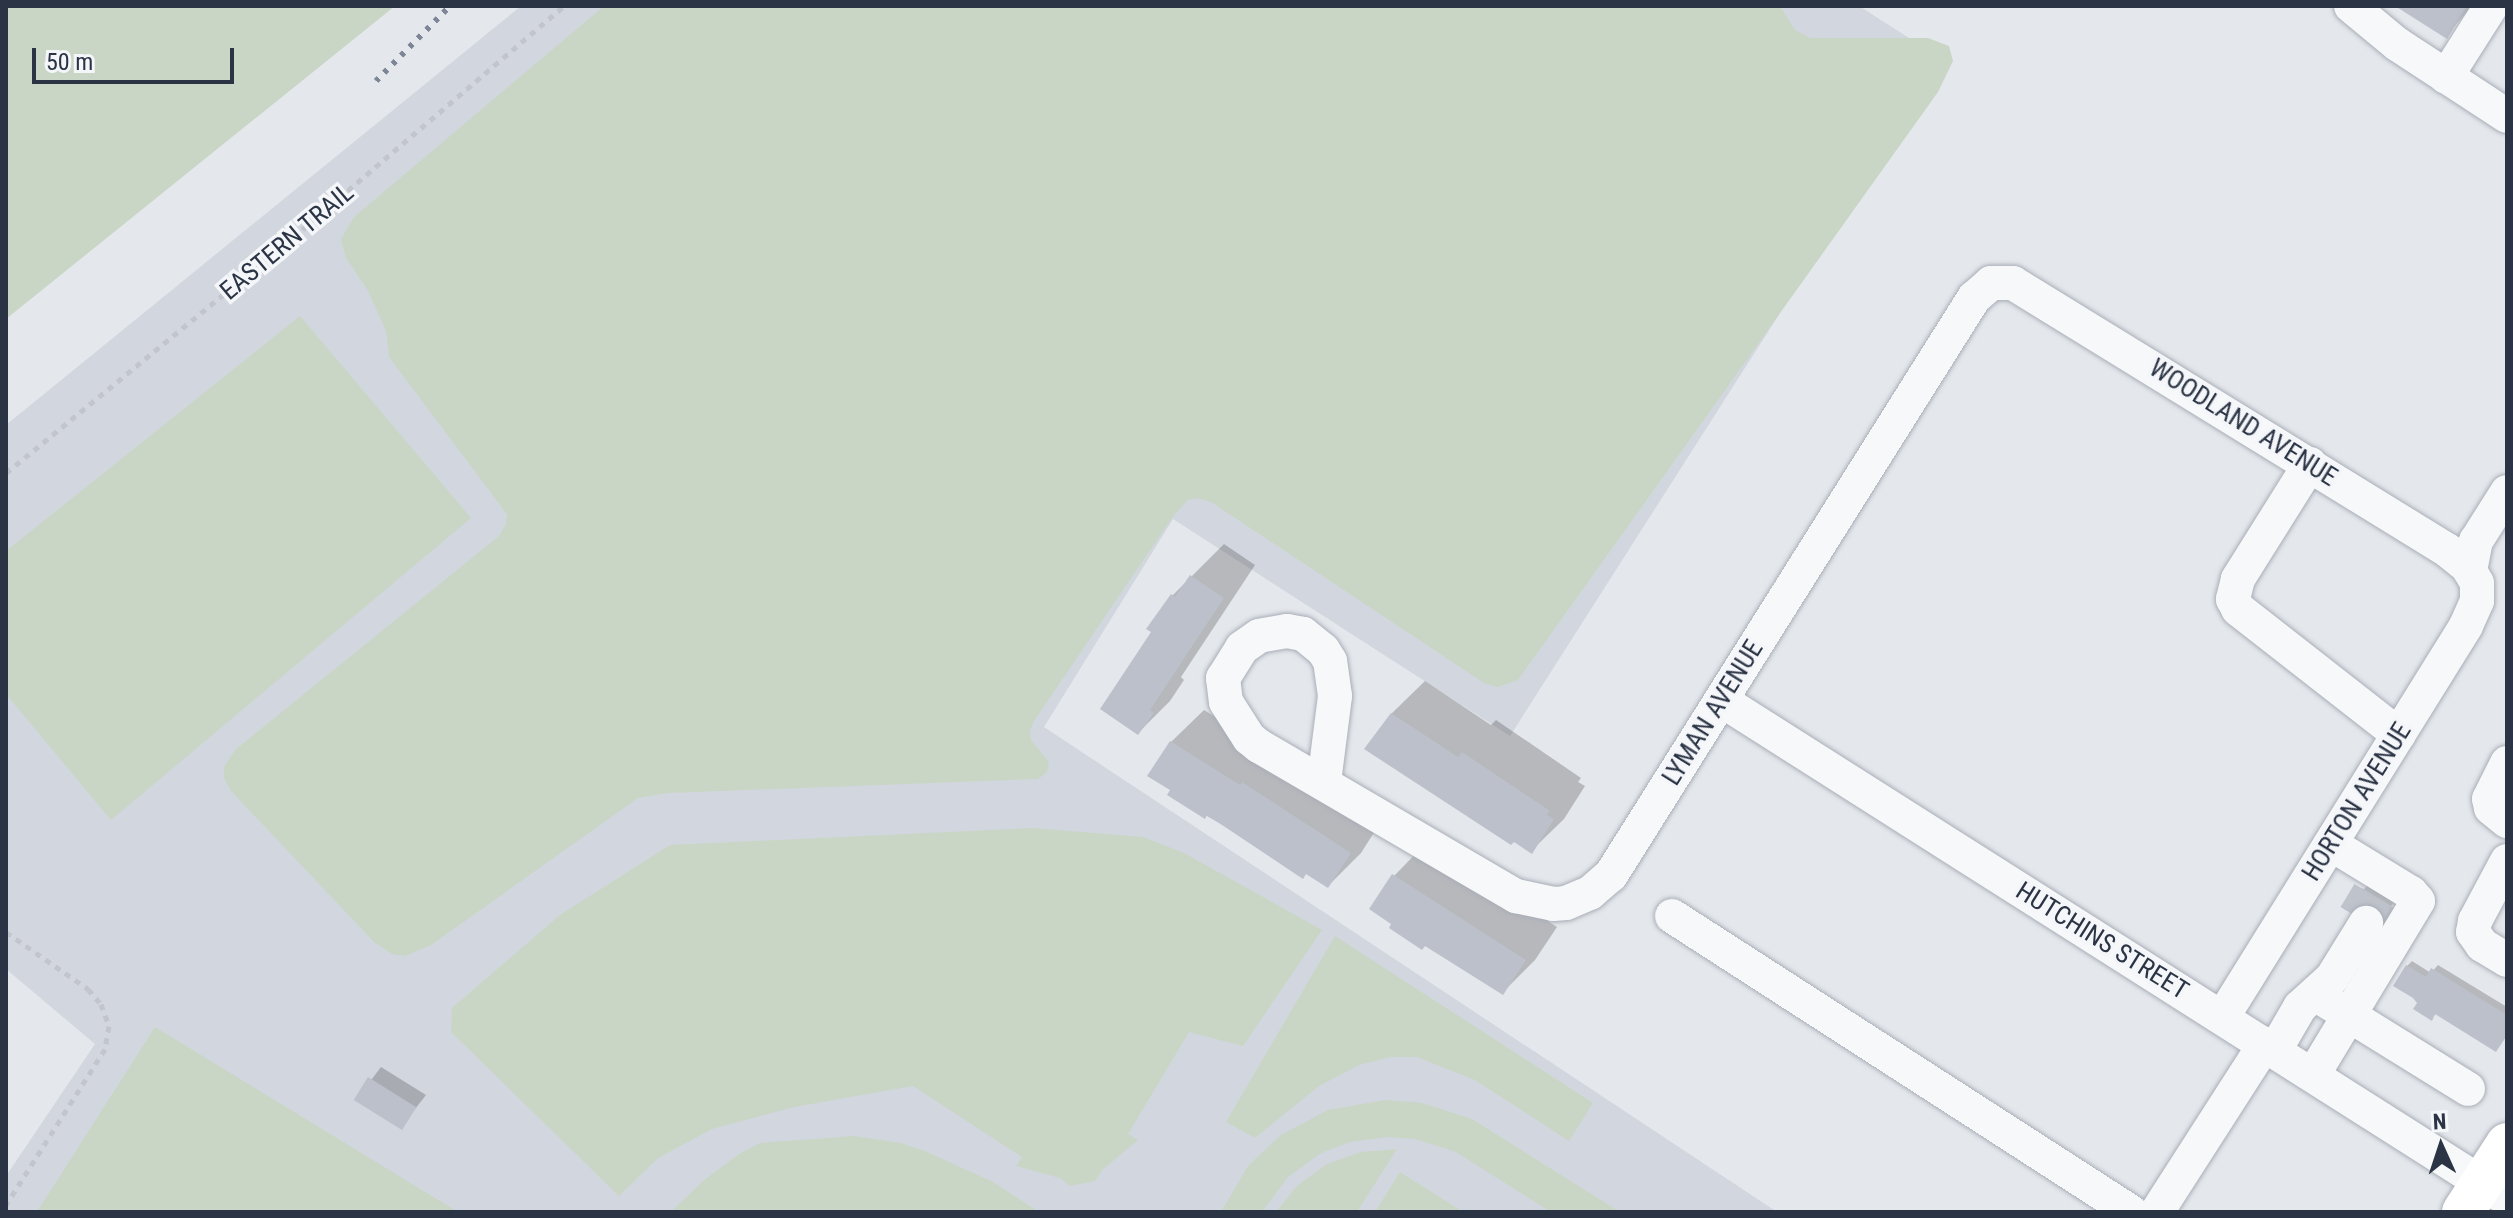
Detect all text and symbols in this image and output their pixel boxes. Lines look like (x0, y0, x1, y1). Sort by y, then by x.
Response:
scale bar (36, 32, 238, 82)
text: 50 m (46, 48, 93, 76)
street label: EASTERN TRAIL (214, 177, 360, 307)
street label: WOODLAND AVENUE (2143, 353, 2343, 493)
street label: LYMAN AVENUE (1656, 635, 1770, 791)
street label: HORTON AVENUE (2296, 717, 2418, 887)
street label: HUTCHINS STREET (2010, 876, 2194, 1006)
north arrow (2401, 1106, 2481, 1186)
text: N (2432, 1109, 2447, 1134)

